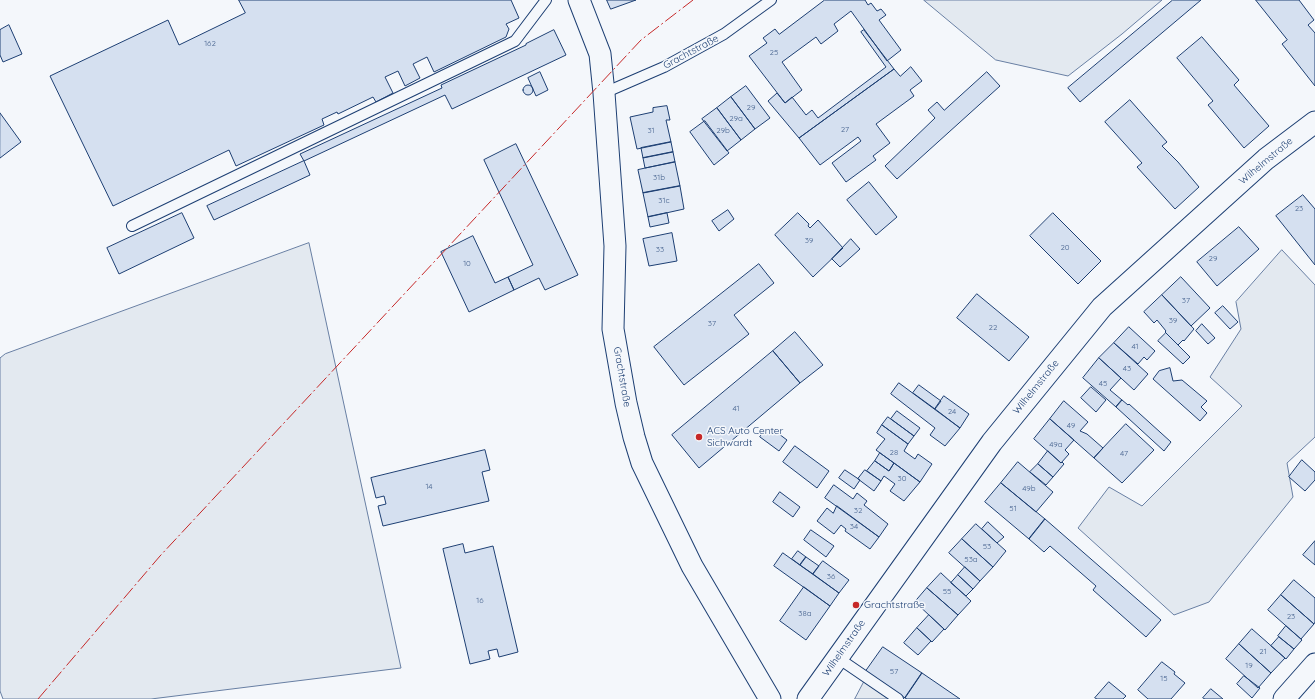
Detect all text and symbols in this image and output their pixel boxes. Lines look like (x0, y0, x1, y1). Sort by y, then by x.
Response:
street label: Grachtstraße (661, 32, 721, 72)
house number: 162 (204, 39, 216, 49)
house number: 25 (770, 48, 778, 58)
house number: 29 (747, 103, 755, 113)
house number: 29a (729, 114, 743, 124)
house number: 27 (841, 125, 849, 135)
house number: 31 (647, 126, 655, 136)
house number: 29b (716, 126, 730, 136)
street label: Wilhelmstraße (1237, 135, 1295, 187)
house number: 31b (653, 173, 665, 183)
house number: 31c (658, 196, 670, 206)
house number: 23 (1295, 204, 1303, 214)
house number: 39 (805, 236, 813, 246)
house number: 20 (1060, 243, 1070, 253)
house number: 33 (656, 245, 664, 255)
house number: 29 (1209, 254, 1217, 264)
house number: 10 (463, 259, 471, 269)
house number: 37 (1182, 296, 1190, 306)
house number: 39 (1169, 316, 1177, 326)
house number: 37 (708, 319, 716, 329)
house number: 22 (989, 323, 997, 333)
house number: 41 (1131, 342, 1139, 352)
street label: Grachtstraße (611, 346, 633, 408)
street label: Wilhelmstraße (1010, 357, 1062, 417)
house number: 43 (1123, 364, 1131, 374)
house number: 45 (1099, 379, 1107, 389)
house number: 41 (732, 404, 740, 414)
house number: 24 (948, 407, 956, 417)
house number: 49 (1067, 421, 1075, 431)
place label: ACS Auto Center Sichwardt (707, 425, 783, 448)
marker: ACS Auto Center Sichwardt (694, 432, 704, 442)
house number: 49a (1049, 440, 1063, 450)
house number: 28 (890, 448, 898, 458)
house number: 47 (1120, 449, 1128, 459)
house number: 30 (898, 474, 906, 484)
house number: 14 (425, 482, 433, 492)
house number: 49b (1022, 484, 1036, 494)
house number: 51 (1009, 504, 1017, 514)
house number: 32 (854, 506, 862, 516)
house number: 34 (850, 522, 858, 532)
house number: 53 (983, 542, 991, 552)
house number: 53a (964, 555, 978, 565)
house number: 36 (827, 572, 835, 582)
house number: 55 (943, 587, 951, 597)
house number: 16 (476, 596, 484, 606)
place label: Grachtstraße (864, 599, 925, 611)
marker: Grachtstraße (851, 600, 861, 610)
house number: 38a (798, 609, 812, 619)
house number: 23 (1287, 612, 1295, 622)
street label: Wilhelmstraße (820, 617, 868, 679)
house number: 21 (1259, 647, 1267, 657)
house number: 19 (1245, 661, 1253, 671)
house number: 57 (890, 667, 898, 677)
house number: 15 (1160, 674, 1168, 684)

